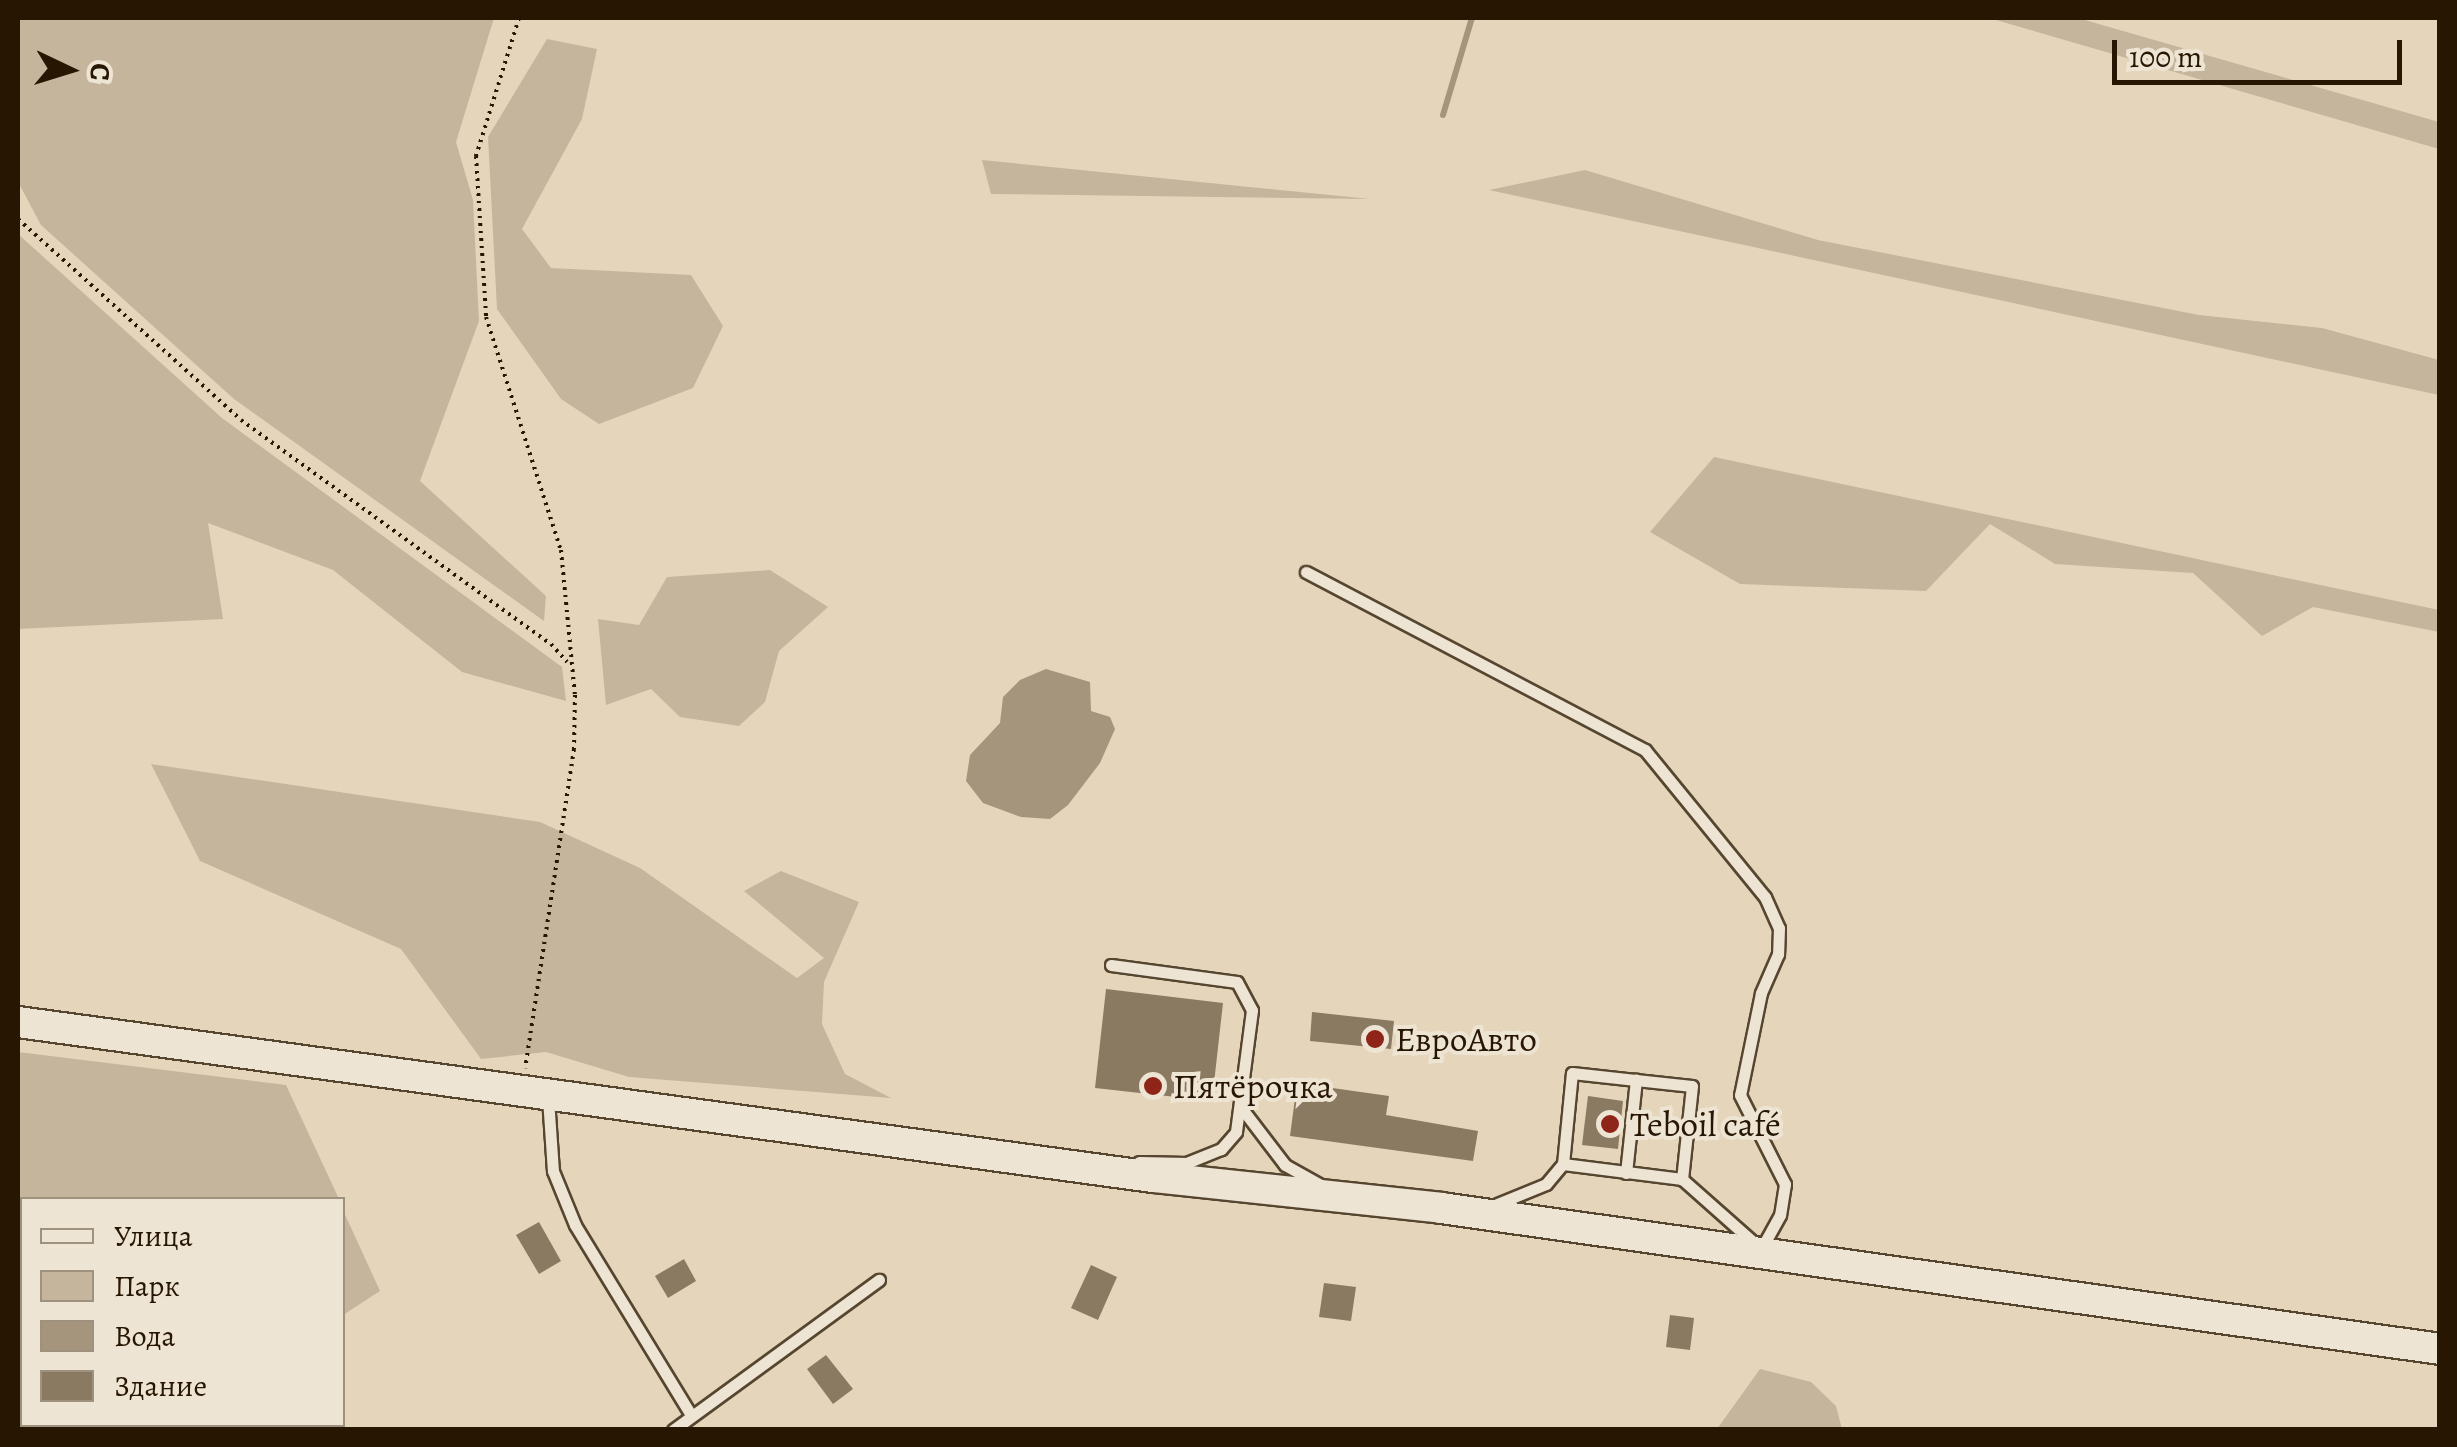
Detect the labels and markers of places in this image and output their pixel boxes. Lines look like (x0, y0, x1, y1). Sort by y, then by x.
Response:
place label: ЕвроАвто (1395, 1018, 1537, 1060)
marker: ЕвроАвто (1364, 1028, 1386, 1050)
place label: Пятёрочка (1173, 1065, 1333, 1107)
marker: Пятёрочка (1142, 1075, 1164, 1097)
place label: Teboil café (1630, 1103, 1781, 1145)
marker: Teboil café (1599, 1113, 1621, 1135)

